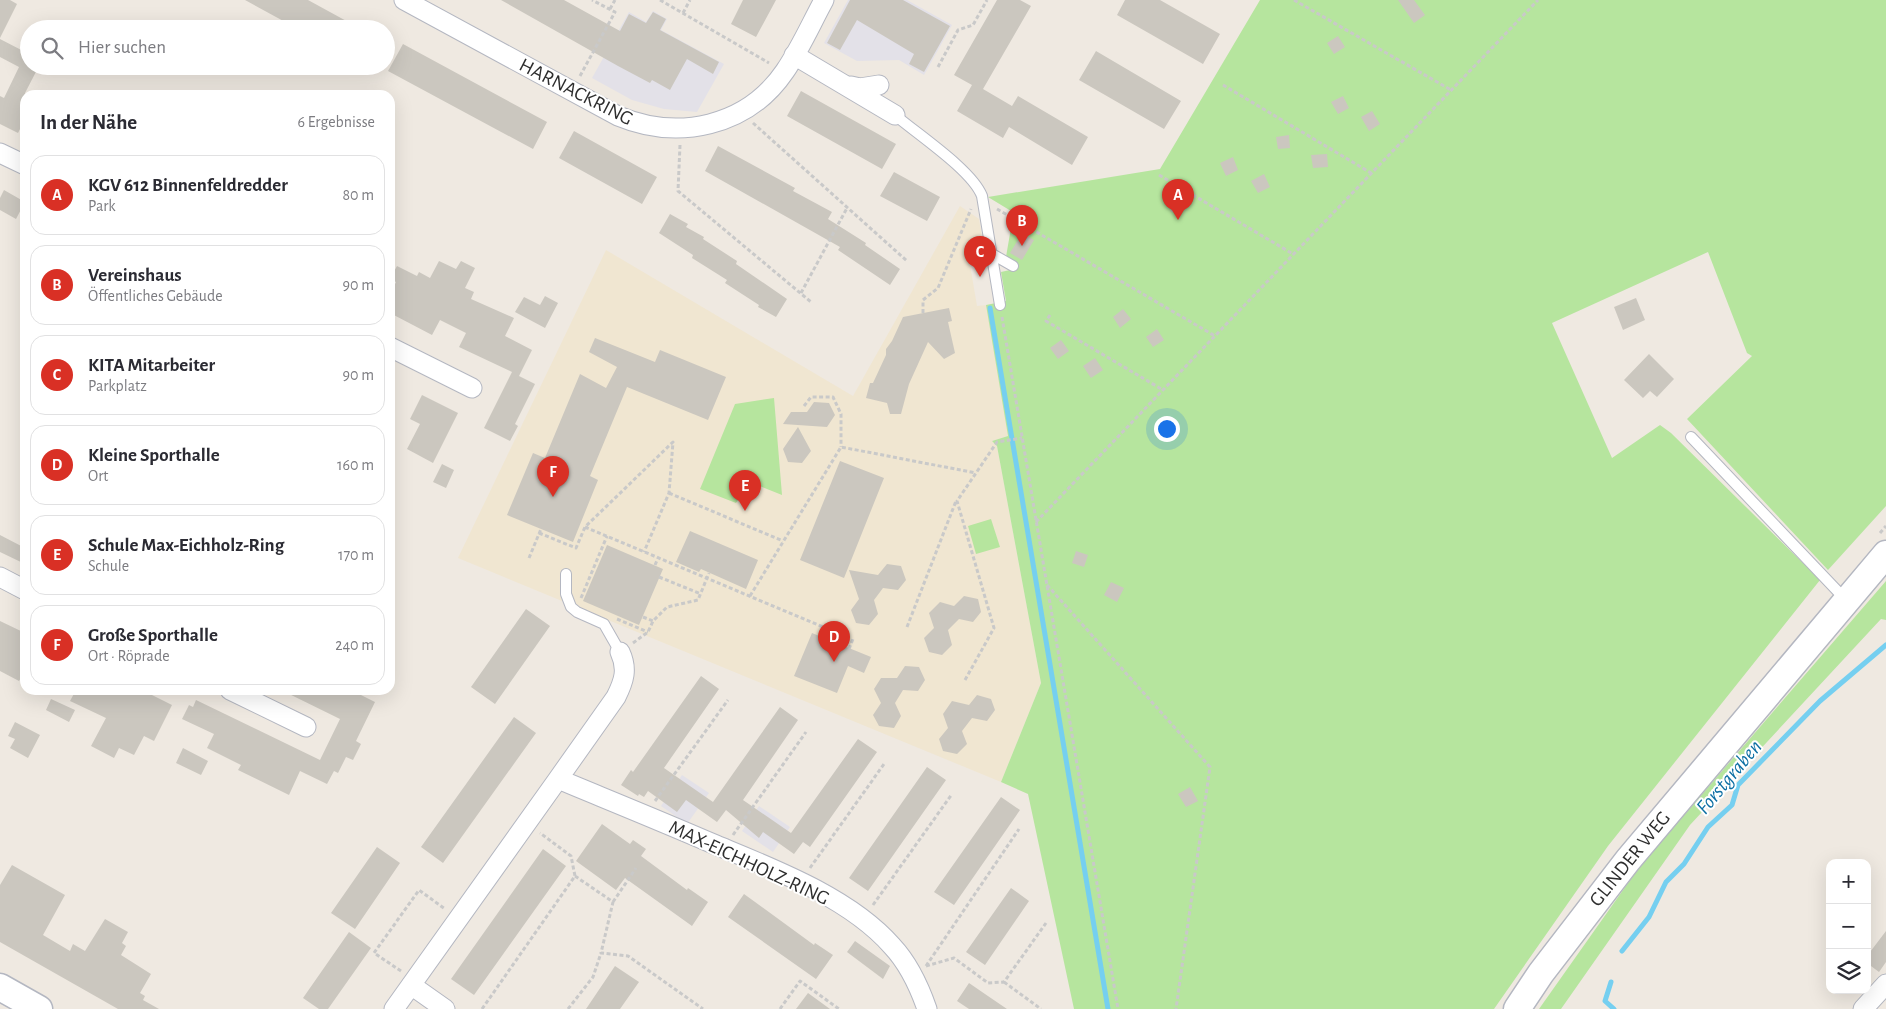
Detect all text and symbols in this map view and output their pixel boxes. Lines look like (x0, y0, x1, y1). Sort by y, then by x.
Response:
search box (20, 20, 395, 75)
icon: search (38, 34, 66, 62)
text: Hier suchen (78, 38, 166, 57)
street label: HARNACKRING (516, 55, 636, 129)
text: In der Nähe (40, 112, 137, 133)
text: 6 Ergebnisse (298, 114, 375, 130)
text: KGV 612 Binnenfeldredder (88, 176, 288, 195)
pin: A (1162, 179, 1194, 220)
text: A (52, 187, 62, 203)
text: 80 m (343, 187, 374, 203)
text: Park (88, 198, 116, 214)
pin: B (1006, 205, 1038, 246)
pin: C (964, 236, 996, 277)
text: Vereinshaus (88, 266, 182, 285)
text: B (52, 277, 62, 293)
text: 90 m (343, 277, 374, 293)
text: Öffentliches Gebäude (88, 288, 223, 304)
text: KITA Mitarbeiter (88, 356, 215, 375)
text: C (53, 367, 61, 383)
text: 90 m (343, 367, 374, 383)
text: Parkplatz (88, 378, 147, 394)
your location (1154, 416, 1180, 442)
text: Kleine Sporthalle (88, 446, 220, 465)
pin: F (537, 456, 569, 497)
text: D (52, 457, 62, 473)
text: 160 m (337, 457, 374, 473)
text: Ort (88, 468, 108, 484)
pin: E (729, 470, 761, 511)
text: Schule Max-Eichholz-Ring (88, 536, 284, 555)
text: E (53, 547, 61, 563)
text: 170 m (338, 547, 374, 563)
text: Schule (88, 558, 129, 574)
pin: D (818, 621, 850, 662)
text: Große Sporthalle (88, 626, 218, 645)
text: F (53, 637, 61, 653)
text: 240 m (335, 637, 374, 653)
text: Ort · Röprade (88, 648, 170, 664)
water label: Forstgraben (1692, 736, 1766, 818)
street label: GLINDER WEG (1586, 808, 1674, 910)
street label: MAX-EICHHOLZ-RING (666, 817, 832, 909)
map controls (1826, 859, 1871, 994)
button: + (1826, 859, 1871, 904)
button: − (1826, 904, 1871, 949)
button: layers (1826, 949, 1871, 994)

